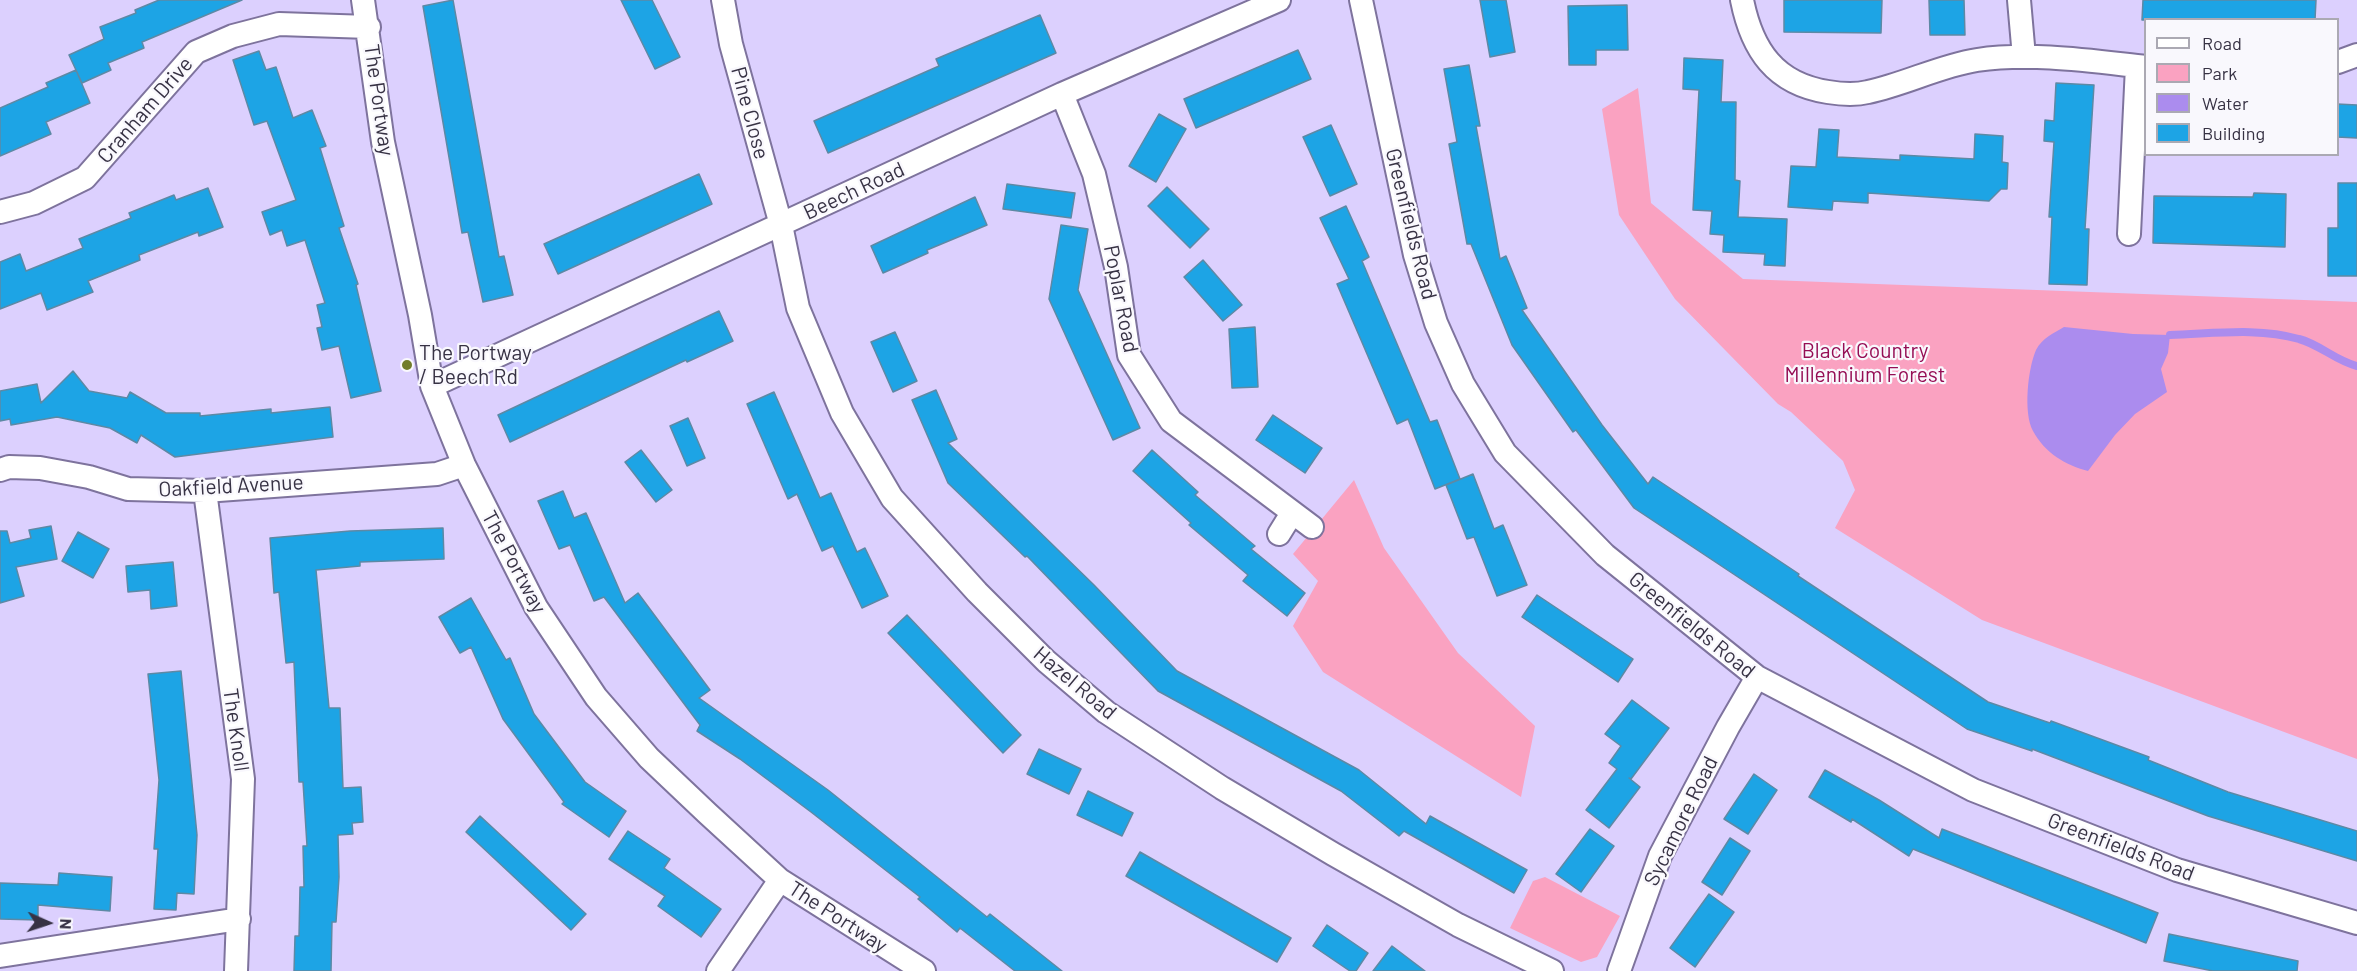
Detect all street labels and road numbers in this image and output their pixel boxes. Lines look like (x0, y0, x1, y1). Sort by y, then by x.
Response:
street label: The Portway (359, 42, 399, 158)
street label: Cranham Drive (92, 52, 198, 168)
street label: Pine Close (726, 64, 774, 162)
street label: Greenfields Road (1380, 146, 1442, 302)
street label: Beech Road (800, 157, 908, 225)
street label: Poplar Road (1098, 243, 1144, 355)
street label: Oakfield Avenue (158, 470, 304, 502)
street label: The Portway (476, 506, 552, 618)
street label: Greenfields Road (1624, 566, 1760, 684)
street label: Hazel Road (1028, 641, 1122, 725)
street label: The Knoll (218, 687, 254, 773)
street label: Sycamore Road (1639, 752, 1723, 890)
street label: Greenfields Road (2044, 807, 2198, 887)
street label: The Portway (784, 876, 892, 958)

